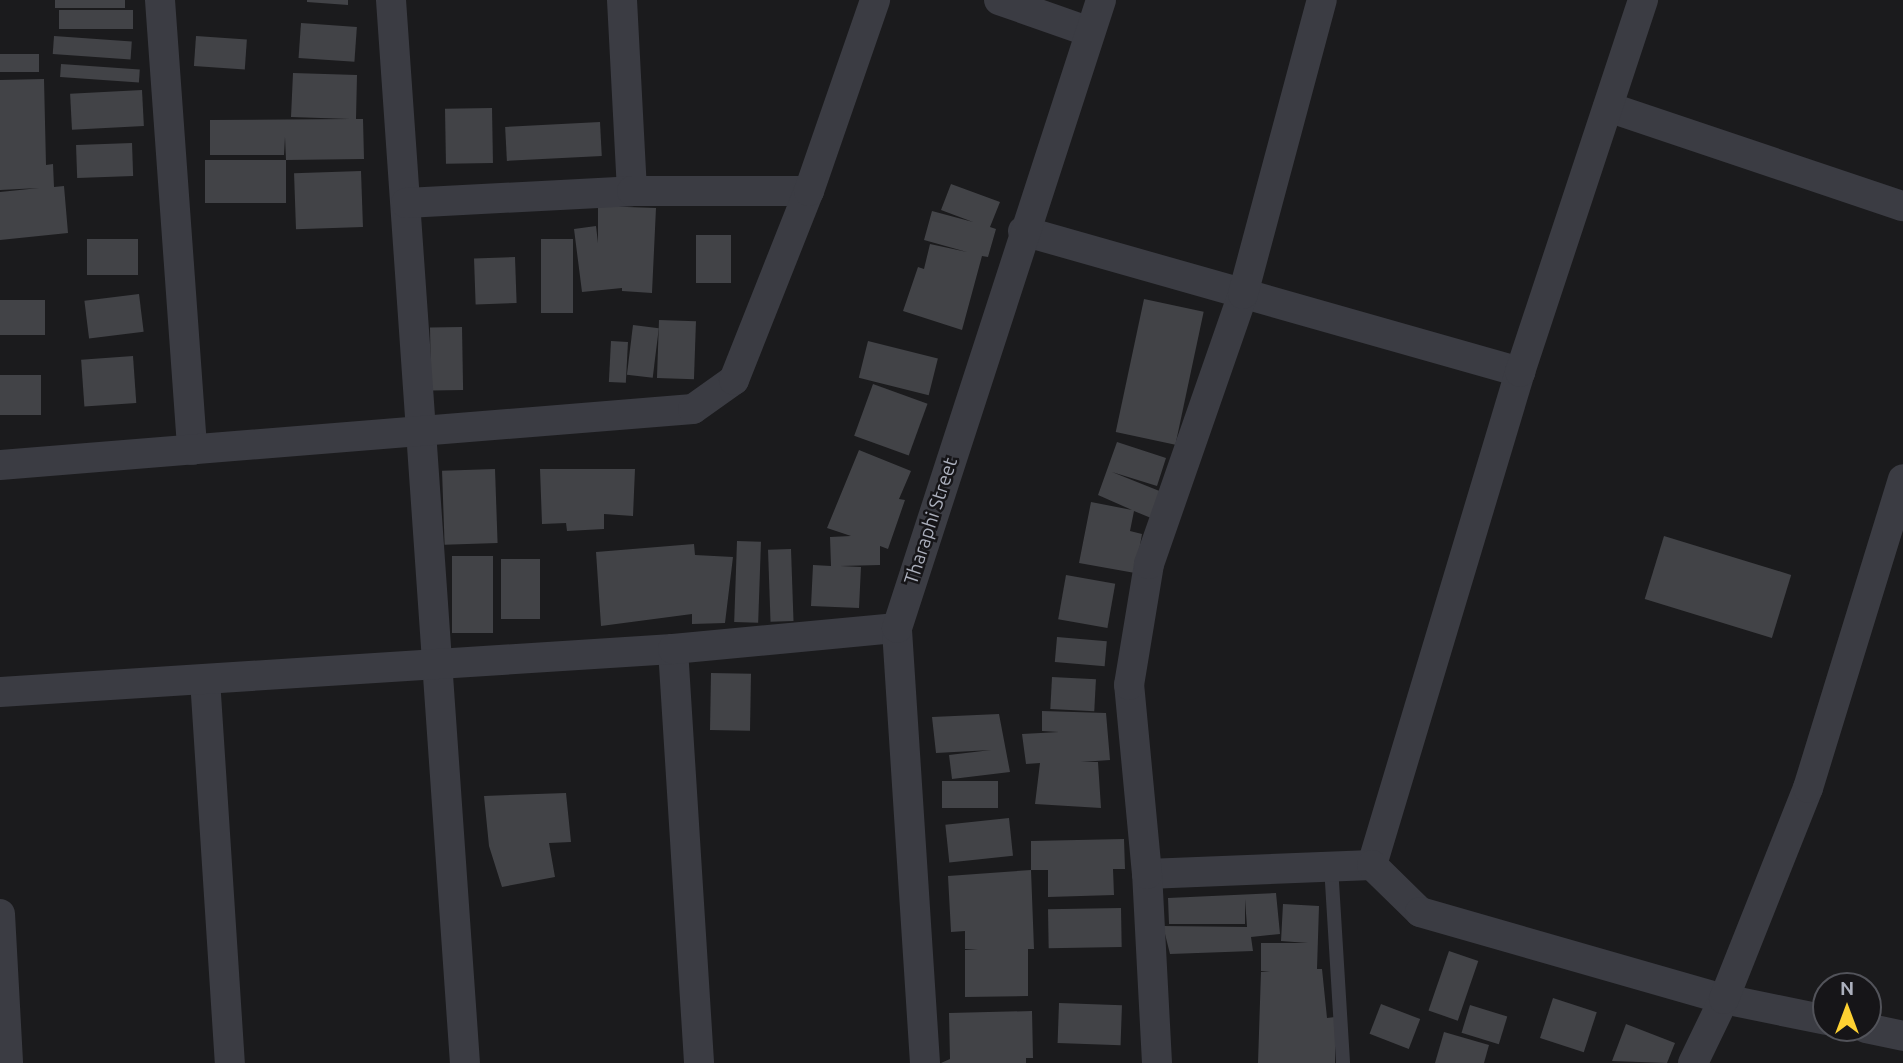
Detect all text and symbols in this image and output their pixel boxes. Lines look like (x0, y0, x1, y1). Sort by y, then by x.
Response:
street label: Tharaphi Street (900, 455, 962, 587)
north arrow (1812, 972, 1882, 1042)
text: N (1840, 977, 1854, 999)

